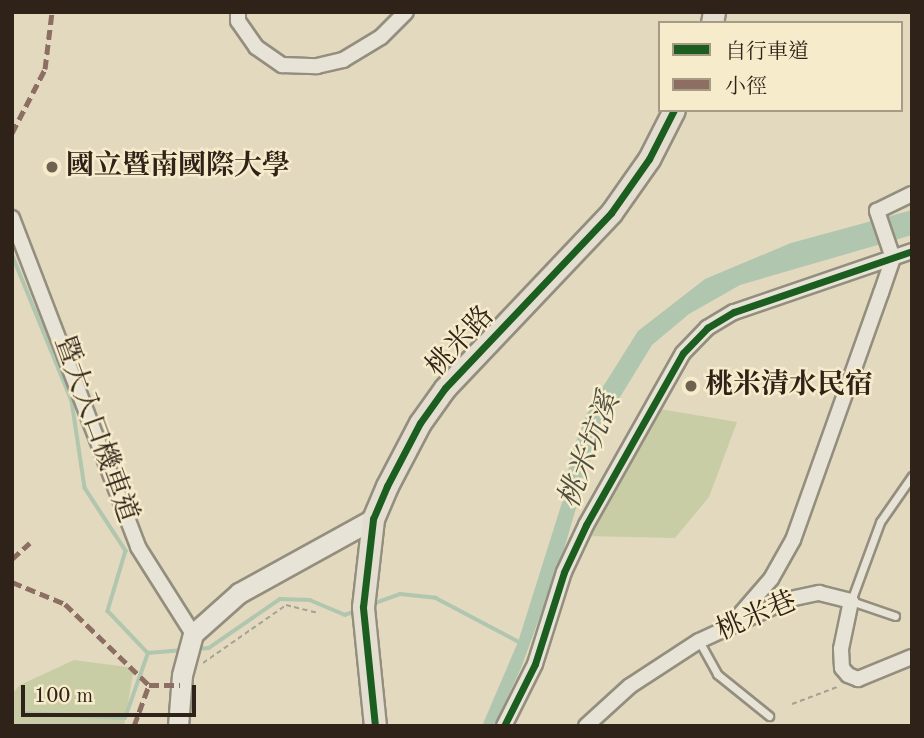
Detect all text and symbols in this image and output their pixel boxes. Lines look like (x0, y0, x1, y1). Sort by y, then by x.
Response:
legend (658, 21, 903, 112)
text: 自行車道 (725, 42, 809, 63)
text: 小徑 (725, 77, 767, 98)
place label: 國立暨南國際大學 (66, 150, 290, 184)
marker: 國立暨南國際大學 (44, 159, 60, 175)
street label: 桃米路 (420, 300, 502, 384)
street label: 暨大入口機車道 (46, 332, 144, 528)
place label: 桃米清水民宿 (705, 369, 873, 403)
marker: 桃米清水民宿 (683, 378, 699, 394)
water label: 桃米坑溪 (552, 389, 628, 513)
street label: 桃米巷 (712, 585, 802, 649)
scale bar (24, 672, 200, 716)
text: 100 m (34, 686, 93, 707)

